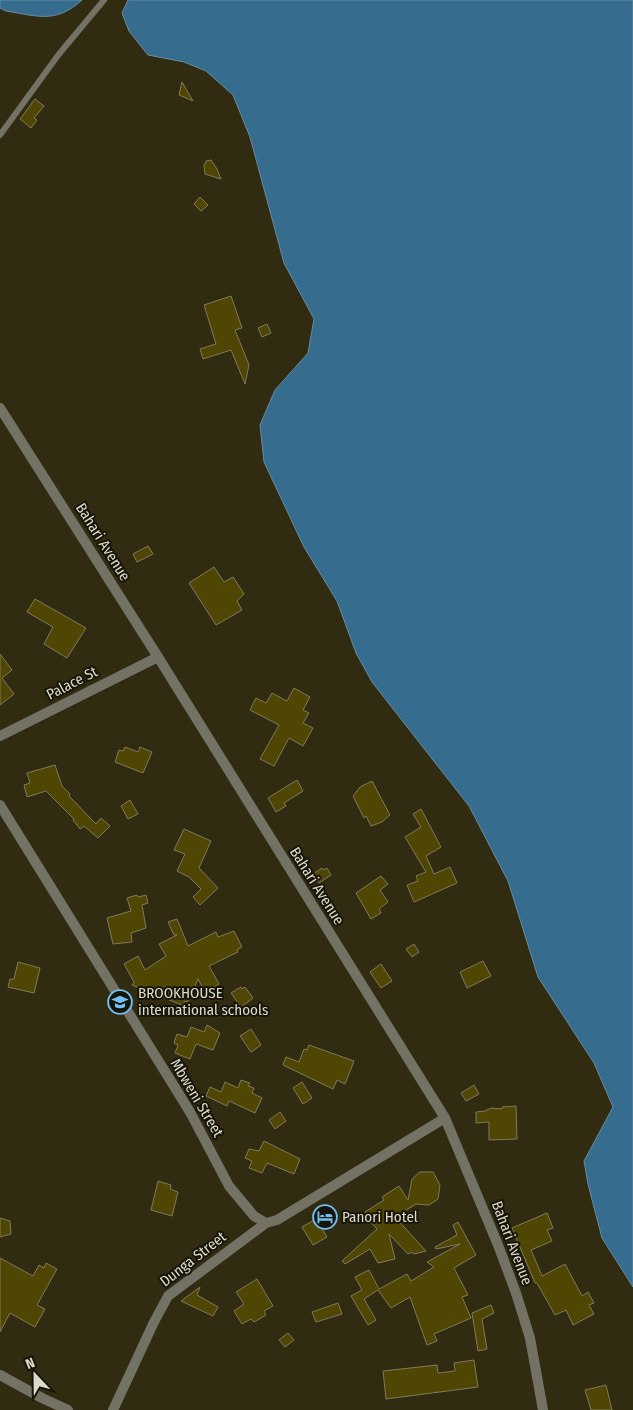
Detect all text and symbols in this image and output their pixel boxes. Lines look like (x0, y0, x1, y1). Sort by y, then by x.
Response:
street label: Bahari Avenue (72, 500, 134, 584)
street label: Palace St (43, 662, 101, 703)
street label: Bahari Avenue (286, 844, 348, 928)
place label: BROOKHOUSE international schools (138, 984, 268, 1019)
school or university icon: BROOKHOUSE international schools (107, 989, 133, 1015)
street label: Mbweni Street (167, 1056, 227, 1140)
street label: Bahari Avenue (488, 1198, 536, 1288)
hotel icon: Panori Hotel (312, 1204, 338, 1230)
place label: Panori Hotel (342, 1208, 418, 1226)
street label: Dunga Street (156, 1228, 230, 1290)
north arrow (10, 1350, 60, 1400)
text: N (23, 1354, 37, 1373)

